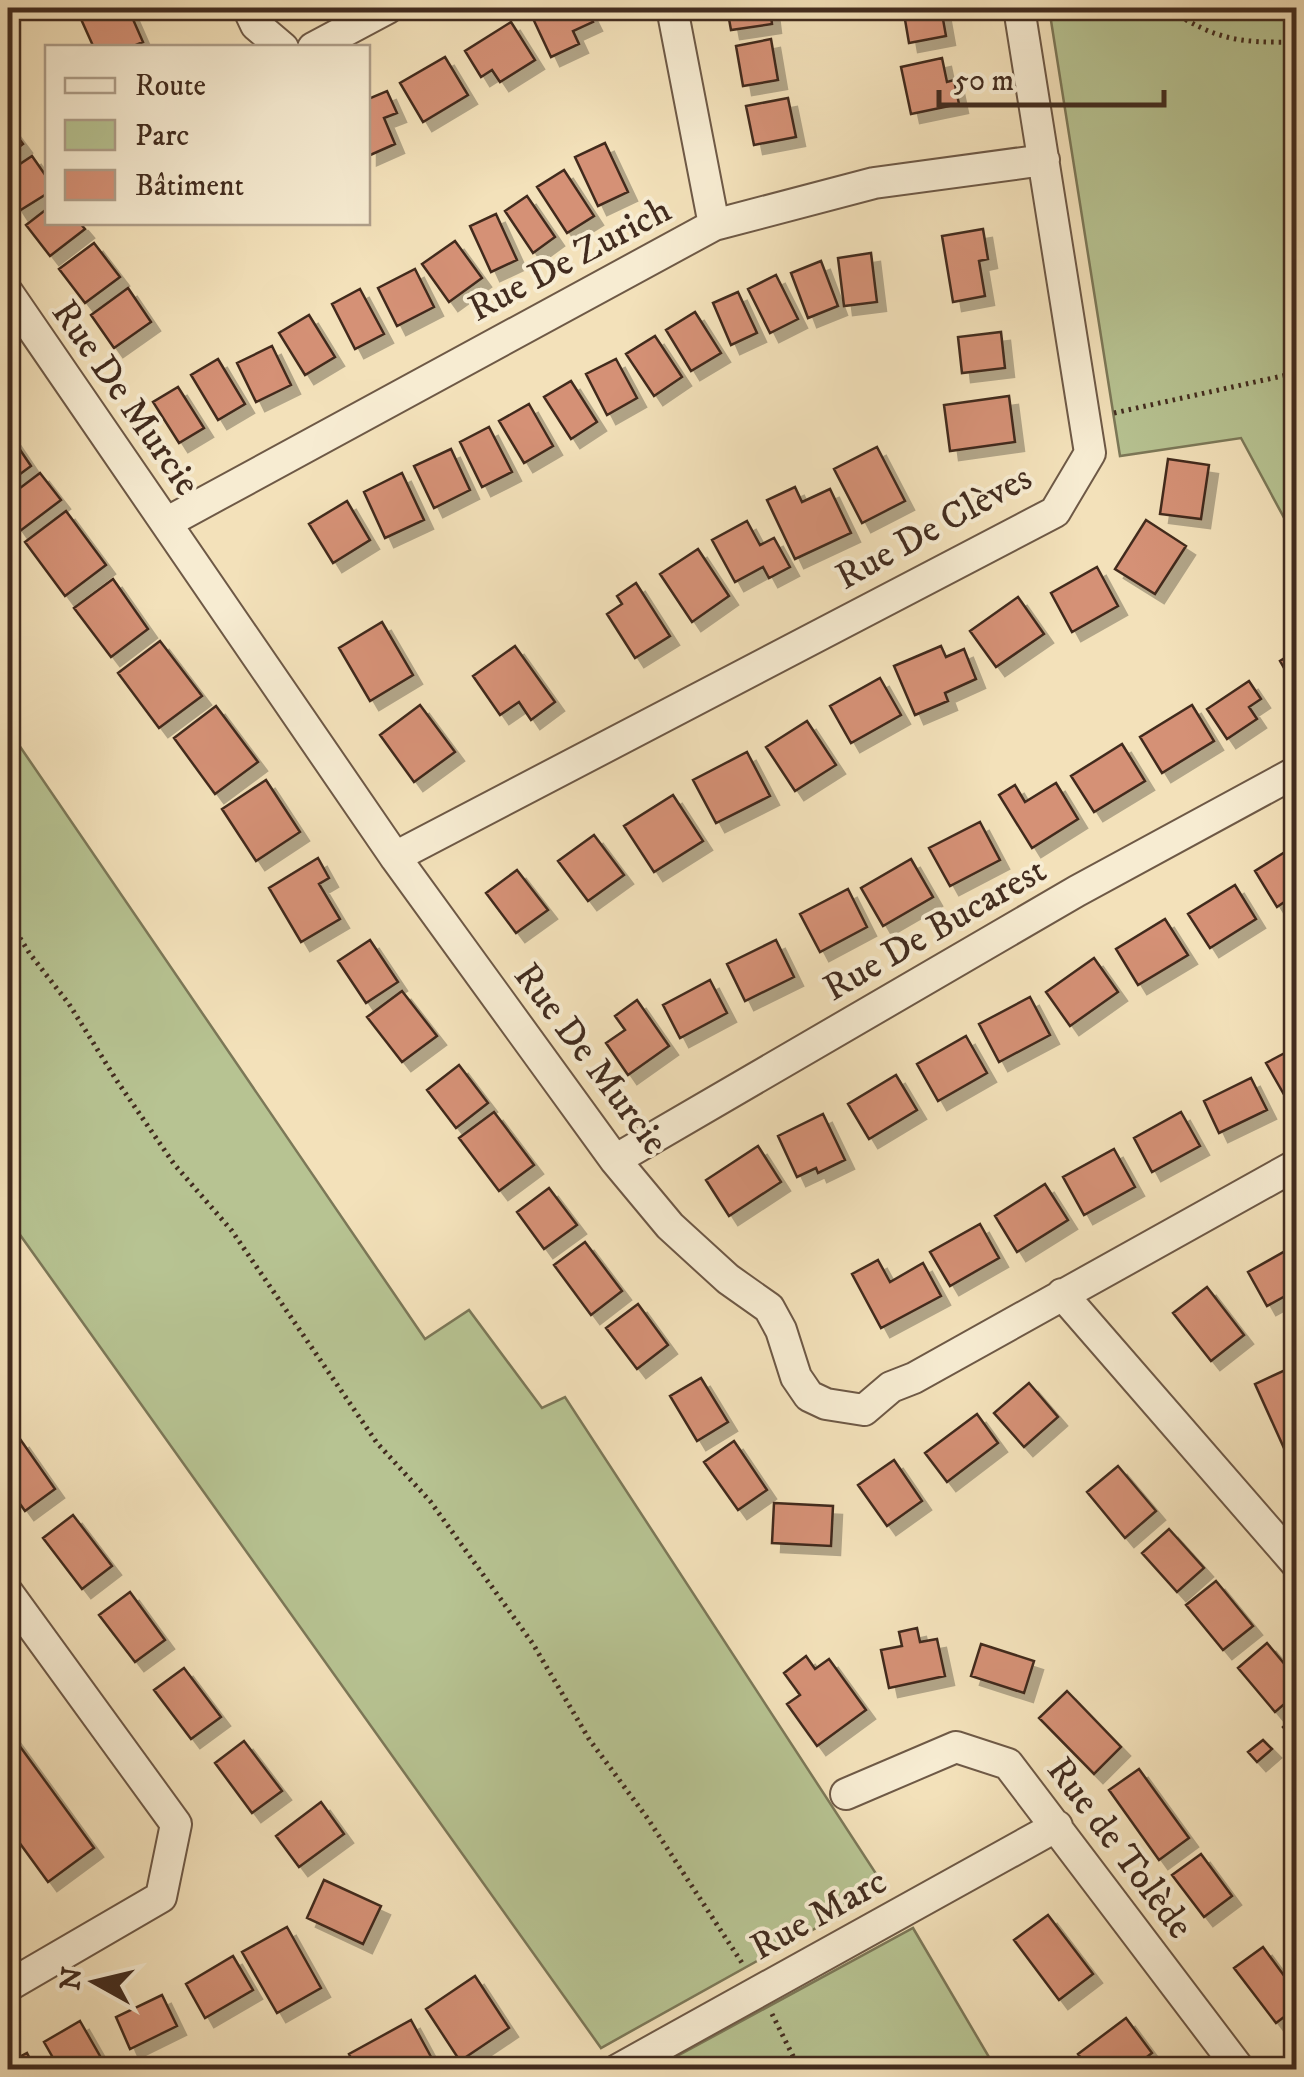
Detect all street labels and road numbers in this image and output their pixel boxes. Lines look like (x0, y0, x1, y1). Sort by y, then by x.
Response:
street label: Rue De Zurich (460, 186, 680, 333)
street label: Rue De Murcie (40, 291, 210, 505)
street label: Rue De Clèves (827, 454, 1041, 601)
street label: Rue De Bucarest (815, 847, 1055, 1013)
street label: Rue De Murcie (503, 954, 678, 1165)
street label: Rue de Tolède (1036, 1748, 1203, 1949)
street label: Rue Marc (742, 1858, 896, 1972)

